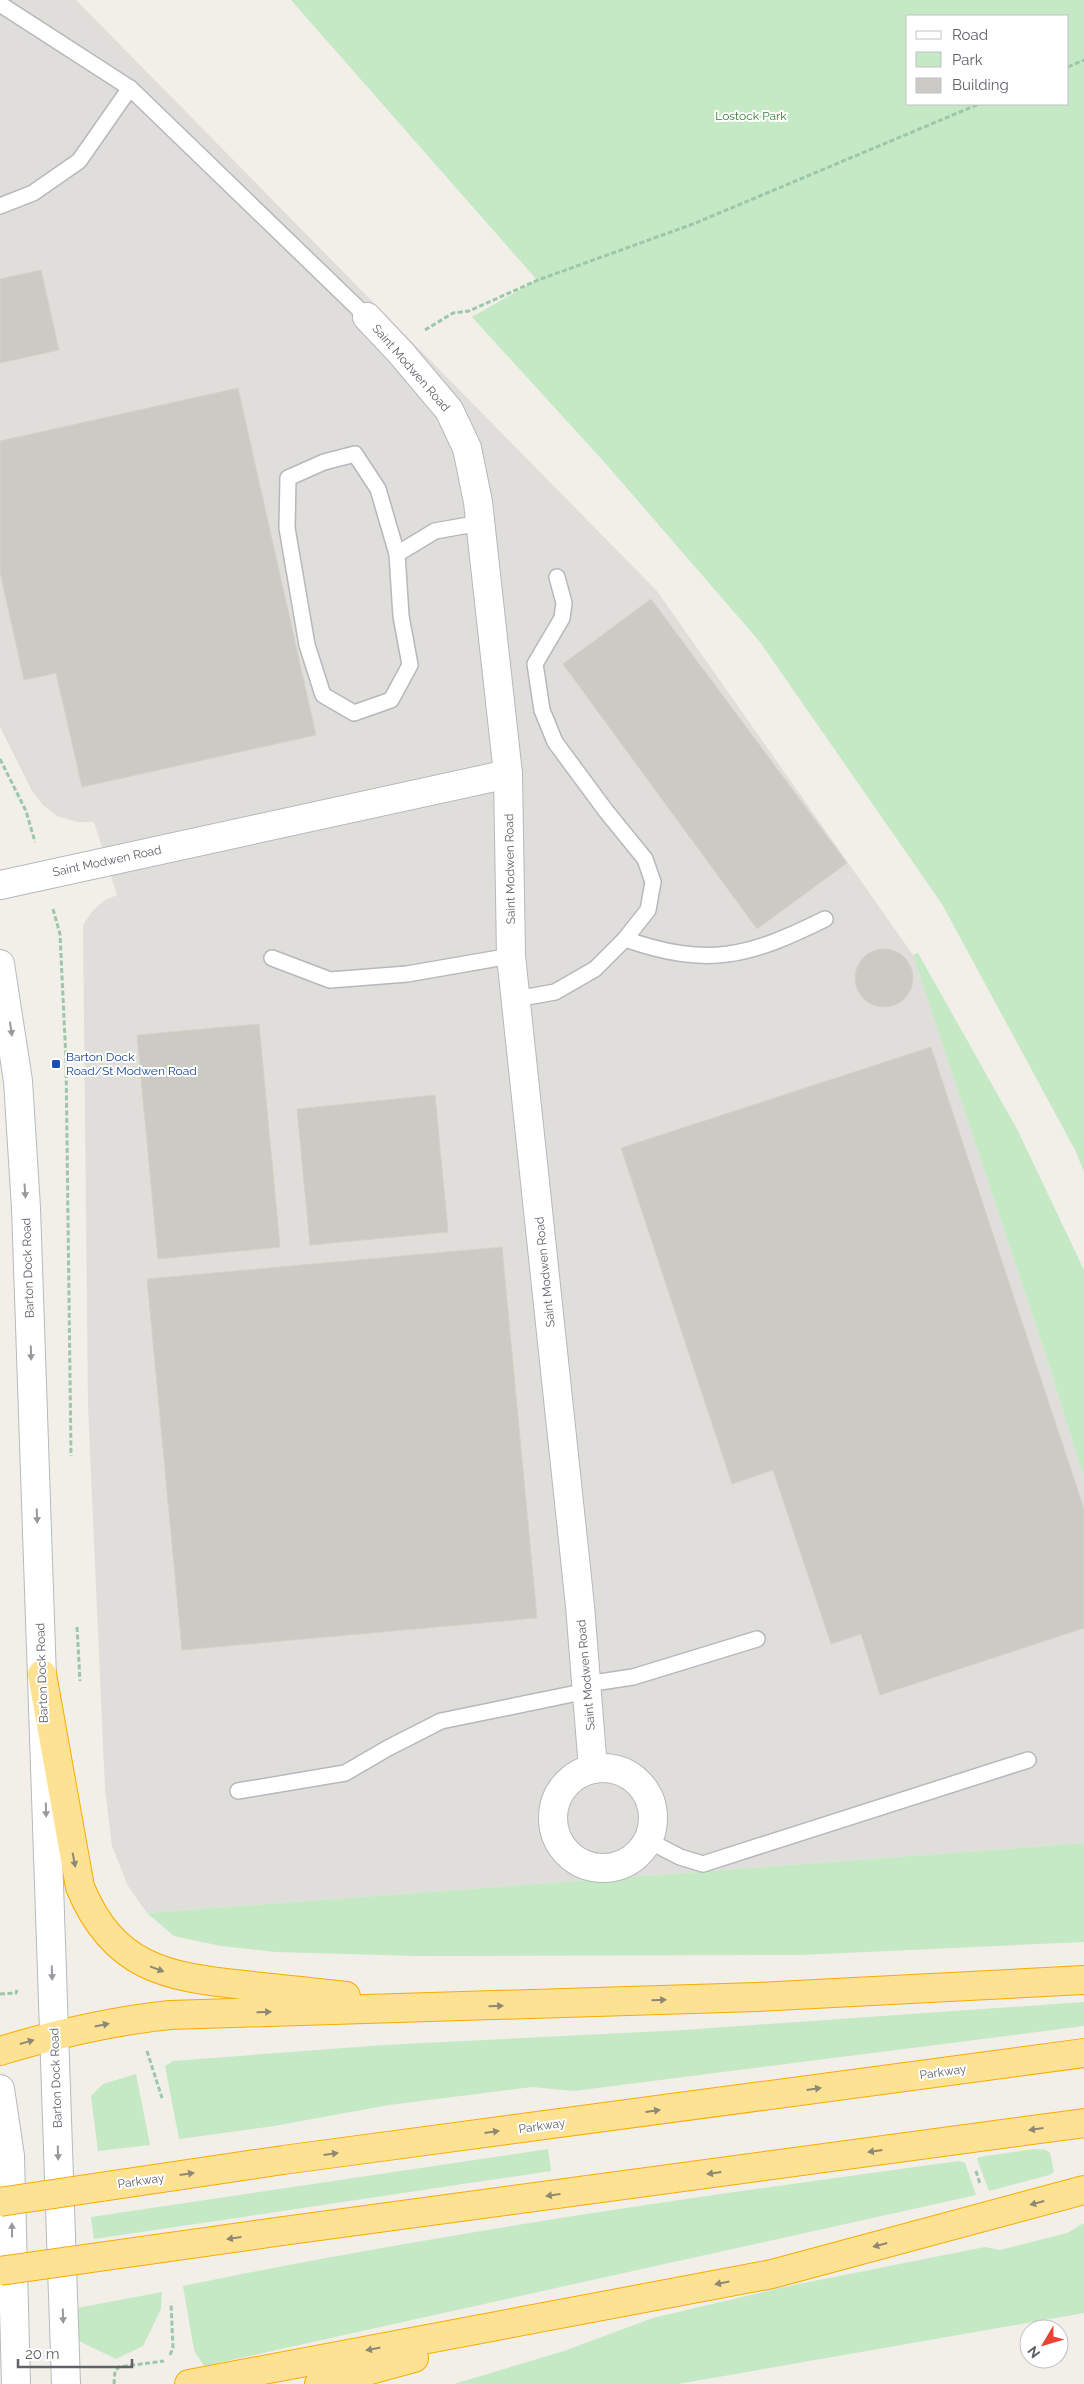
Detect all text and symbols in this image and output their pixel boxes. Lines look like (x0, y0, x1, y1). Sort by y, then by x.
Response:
legend (906, 15, 1069, 105)
text: Road (952, 26, 988, 44)
text: Park (952, 51, 983, 69)
text: Building (952, 76, 1009, 94)
park label: Lostock Park (715, 109, 787, 123)
street label: Saint Modwen Road (369, 322, 453, 414)
street label: Saint Modwen Road (502, 813, 518, 925)
street label: Saint Modwen Road (51, 843, 163, 879)
one-way arrow (7, 1022, 15, 1038)
place label: Barton Dock Road/St Modwen Road (66, 1050, 197, 1078)
marker: Barton Dock Road/St Modwen Road (50, 1058, 62, 1070)
one-way arrow (21, 1183, 29, 1199)
street label: Saint Modwen Road (532, 1216, 558, 1328)
street label: Barton Dock Road (19, 1218, 37, 1318)
one-way arrow (27, 1346, 35, 1362)
one-way arrow (33, 1508, 41, 1524)
street label: Saint Modwen Road (574, 1619, 598, 1731)
street label: Barton Dock Road (33, 1623, 51, 1723)
one-way arrow (42, 1802, 50, 1818)
one-way arrow (70, 1852, 78, 1868)
one-way arrow (48, 1965, 56, 1981)
one-way arrow (149, 1966, 164, 1973)
one-way arrow (651, 1996, 667, 2004)
one-way arrow (488, 2002, 504, 2010)
one-way arrow (256, 2008, 272, 2016)
one-way arrow (95, 2021, 110, 2029)
street label: Barton Dock Road (47, 2028, 65, 2128)
one-way arrow (20, 2038, 35, 2046)
street label: Parkway (919, 2062, 968, 2082)
one-way arrow (807, 2085, 823, 2093)
one-way arrow (645, 2107, 661, 2115)
street label: Parkway (518, 2116, 567, 2136)
one-way arrow (1027, 2125, 1043, 2133)
one-way arrow (484, 2128, 500, 2136)
one-way arrow (54, 2145, 62, 2161)
one-way arrow (866, 2147, 882, 2155)
one-way arrow (323, 2150, 339, 2158)
one-way arrow (705, 2169, 721, 2177)
one-way arrow (179, 2170, 195, 2178)
street label: Parkway (117, 2171, 166, 2191)
one-way arrow (544, 2191, 560, 2199)
one-way arrow (1029, 2199, 1044, 2207)
one-way arrow (8, 2222, 16, 2238)
one-way arrow (226, 2234, 242, 2242)
one-way arrow (872, 2241, 887, 2249)
one-way arrow (714, 2280, 730, 2288)
one-way arrow (59, 2308, 67, 2324)
north arrow (1019, 2319, 1069, 2369)
scale bar (18, 2336, 131, 2368)
text: N (1024, 2343, 1043, 2361)
text: 20 m (25, 2345, 60, 2363)
one-way arrow (365, 2346, 381, 2354)

